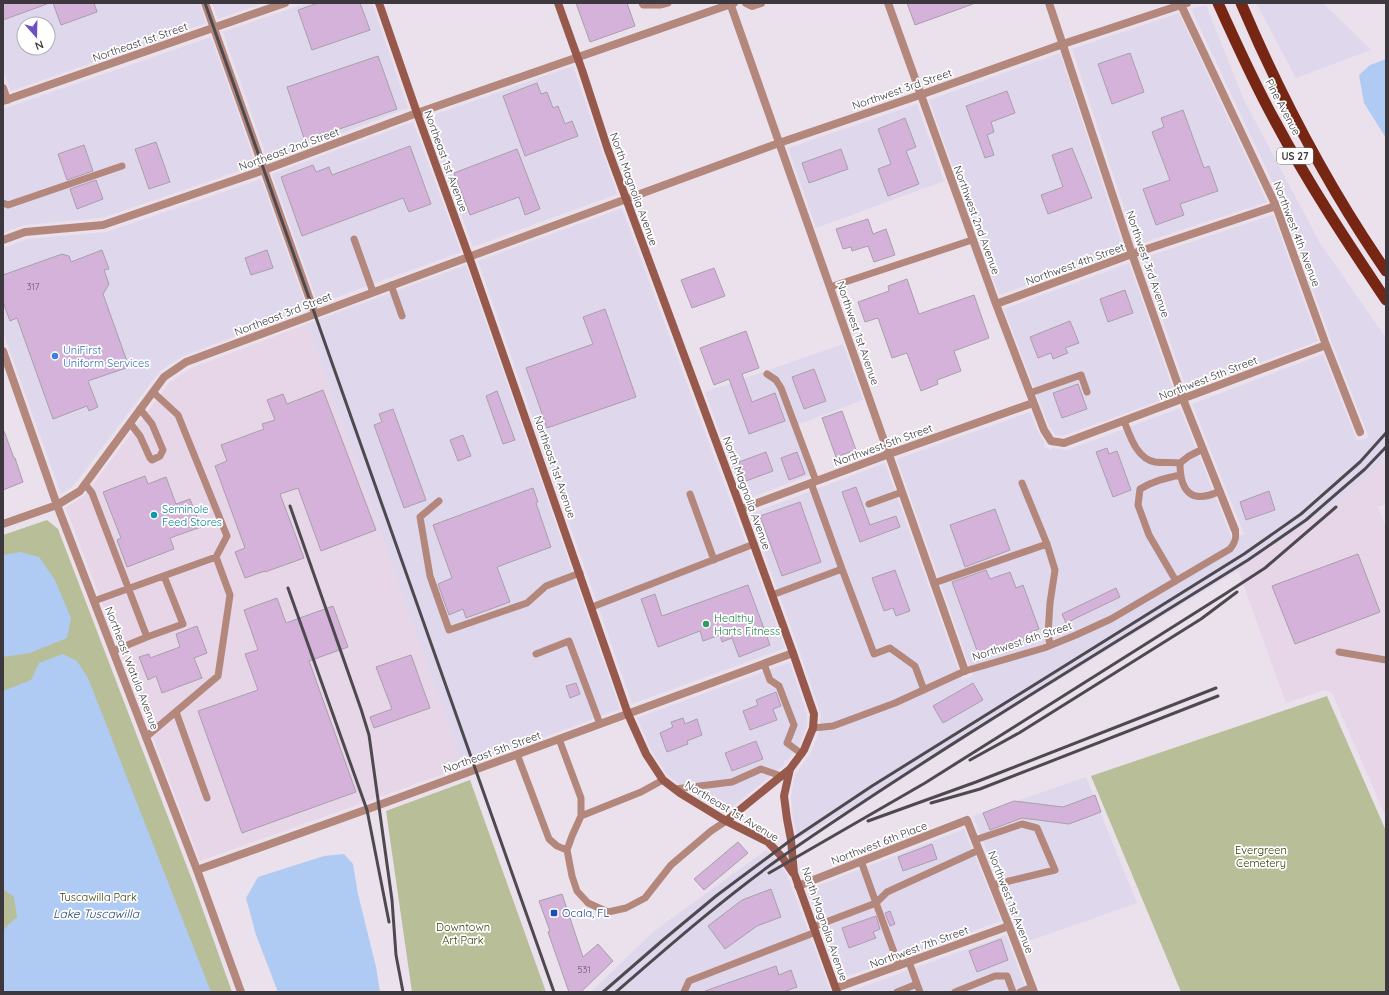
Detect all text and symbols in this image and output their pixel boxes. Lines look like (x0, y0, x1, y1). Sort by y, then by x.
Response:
north arrow (16, 16, 56, 56)
street label: Northeast 1st Street (91, 19, 190, 65)
text: N (33, 37, 46, 53)
street label: Northwest 3rd Street (850, 65, 954, 113)
street label: Pine Avenue (1262, 76, 1304, 138)
street label: Northeast 1st Avenue (421, 108, 471, 214)
street label: Northeast 2nd Street (237, 124, 341, 174)
street label: North Magnolia Avenue (607, 130, 661, 248)
road number: US 27 (1277, 148, 1313, 164)
street label: Northwest 2nd Avenue (951, 164, 1003, 276)
street label: Northwest 4th Avenue (1270, 179, 1324, 289)
street label: Northwest 3rd Avenue (1123, 209, 1173, 319)
street label: Northwest 4th Street (1024, 240, 1127, 288)
street label: Northwest 1st Avenue (834, 279, 882, 387)
house number: 317 (27, 281, 40, 292)
street label: Northeast 3rd Street (232, 289, 334, 339)
place label: UniFirst Uniform Services (63, 343, 149, 370)
marker: UniFirst Uniform Services (50, 351, 60, 361)
street label: Northwest 5th Street (1157, 353, 1259, 403)
street label: Northeast 1st Avenue (531, 414, 579, 520)
street label: Northwest 5th Street (832, 420, 935, 469)
street label: North Magnolia Avenue (720, 434, 774, 552)
place label: Seminole Feed Stores (162, 502, 222, 529)
marker: Seminole Feed Stores (149, 510, 159, 520)
street label: Northeast Watula Avenue (102, 604, 162, 732)
place label: Healthy Harts Fitness (714, 611, 780, 638)
street label: Northwest 6th Street (970, 618, 1074, 664)
marker: Healthy Harts Fitness (701, 619, 711, 629)
street label: Northeast 5th Street (441, 728, 543, 776)
street label: Northeast 1st Avenue (682, 777, 782, 845)
street label: Northwest 6th Place (829, 818, 929, 868)
park label: Evergreen Cemetery (1235, 843, 1287, 870)
street label: Northwest 1st Avenue (985, 849, 1037, 955)
street label: North Magnolia Avenue (799, 865, 851, 983)
park label: Tuscawilla Park (59, 890, 137, 904)
water label: Lake Tuscawilla (53, 906, 140, 921)
place label: Ocala, FL (562, 906, 609, 920)
marker: Ocala, FL (549, 908, 559, 918)
park label: Downtown Art Park (436, 920, 490, 947)
street label: Northwest 7th Street (868, 923, 970, 971)
house number: 531 (578, 964, 590, 975)

